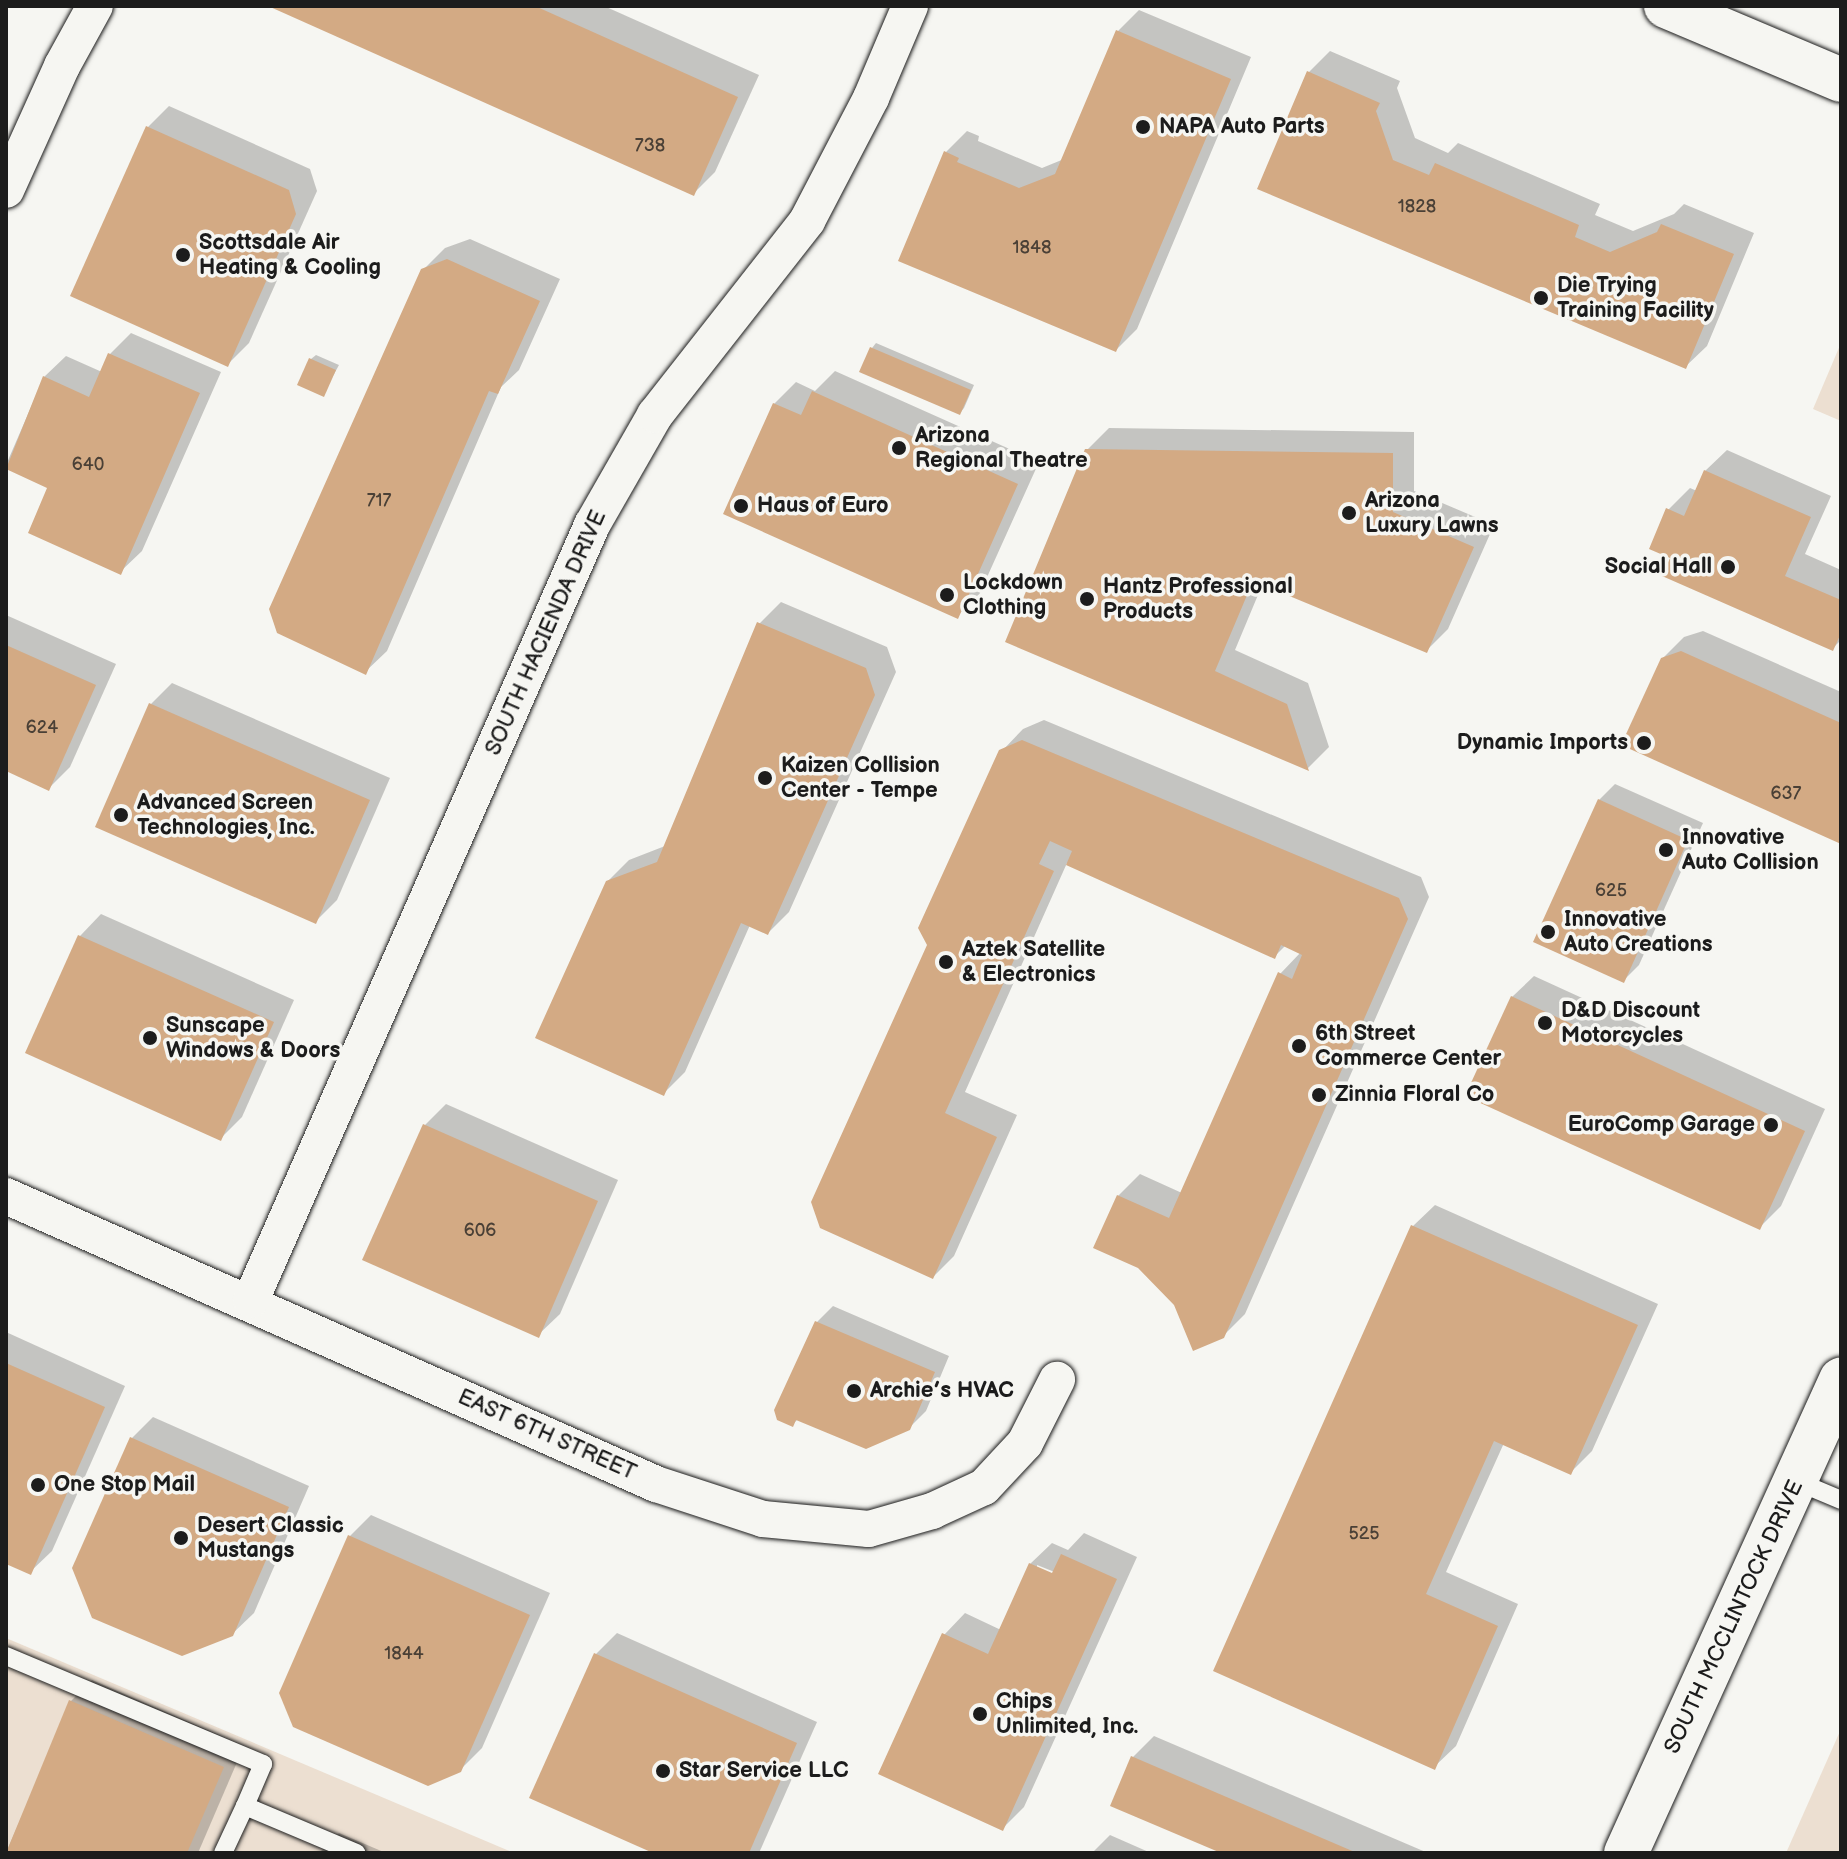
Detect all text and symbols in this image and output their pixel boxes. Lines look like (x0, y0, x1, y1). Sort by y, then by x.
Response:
place label: NAPA Auto Parts (1159, 114, 1325, 140)
marker: NAPA Auto Parts (1134, 118, 1152, 136)
house number: 738 (635, 135, 665, 157)
house number: 1828 (1398, 196, 1436, 218)
place label: Scottsdale Air Heating & Cooling (199, 229, 381, 280)
house number: 1848 (1013, 237, 1051, 259)
marker: Scottsdale Air Heating & Cooling (174, 246, 192, 264)
place label: Die Trying Training Facility (1557, 272, 1714, 324)
marker: Die Trying Training Facility (1532, 289, 1550, 307)
place label: Arizona Regional Theatre (915, 422, 1088, 474)
marker: Arizona Regional Theatre (890, 439, 908, 457)
house number: 640 (72, 454, 104, 476)
place label: Arizona Luxury Lawns (1365, 487, 1499, 538)
house number: 717 (367, 490, 391, 512)
place label: Haus of Euro (757, 493, 888, 519)
marker: Haus of Euro (732, 497, 750, 515)
marker: Arizona Luxury Lawns (1340, 504, 1358, 522)
street label: SOUTH HACIENDA DRIVE (480, 507, 612, 759)
place label: Social Hall (1605, 554, 1712, 580)
marker: Social Hall (1719, 558, 1737, 576)
place label: Lockdown Clothing (963, 569, 1063, 620)
place label: Hantz Professional Products (1103, 573, 1293, 624)
marker: Lockdown Clothing (938, 586, 956, 604)
marker: Hantz Professional Products (1078, 590, 1096, 608)
house number: 624 (26, 717, 58, 739)
place label: Dynamic Imports (1457, 730, 1628, 756)
marker: Dynamic Imports (1635, 734, 1653, 752)
place label: Kaizen Collision Center - Tempe (781, 752, 940, 804)
marker: Kaizen Collision Center - Tempe (756, 769, 774, 787)
house number: 637 (1771, 783, 1801, 805)
place label: Advanced Screen Technologies, Inc. (137, 789, 314, 840)
marker: Advanced Screen Technologies, Inc. (112, 806, 130, 824)
place label: Innovative Auto Collision (1682, 824, 1819, 876)
marker: Innovative Auto Collision (1657, 841, 1675, 859)
house number: 625 (1595, 880, 1627, 902)
place label: Innovative Auto Creations (1564, 906, 1713, 958)
marker: Innovative Auto Creations (1539, 923, 1557, 941)
place label: Aztek Satellite & Electronics (962, 936, 1105, 988)
marker: Aztek Satellite & Electronics (937, 953, 955, 971)
place label: D&D Discount Motorcycles (1561, 997, 1700, 1048)
place label: Sunscape Windows & Doors (166, 1012, 340, 1064)
marker: D&D Discount Motorcycles (1536, 1014, 1554, 1032)
place label: 6th Street Commerce Center (1315, 1020, 1501, 1072)
marker: Sunscape Windows & Doors (141, 1029, 159, 1047)
marker: 6th Street Commerce Center (1290, 1037, 1308, 1055)
place label: Zinnia Floral Co (1335, 1082, 1494, 1108)
marker: Zinnia Floral Co (1310, 1086, 1328, 1104)
place label: EuroComp Garage (1568, 1112, 1755, 1138)
marker: EuroComp Garage (1762, 1116, 1780, 1134)
house number: 606 (464, 1220, 496, 1242)
place label: Archie’s HVAC (870, 1378, 1014, 1404)
marker: Archie’s HVAC (845, 1382, 863, 1400)
street label: EAST 6TH STREET (454, 1384, 640, 1486)
place label: One Stop Mail (54, 1472, 195, 1498)
marker: One Stop Mail (29, 1476, 47, 1494)
street label: SOUTH MCCLINTOCK DRIVE (1659, 1476, 1809, 1758)
place label: Desert Classic Mustangs (197, 1512, 344, 1564)
house number: 525 (1348, 1523, 1380, 1545)
marker: Desert Classic Mustangs (172, 1529, 190, 1547)
house number: 1844 (384, 1643, 424, 1665)
place label: Chips Unlimited, Inc. (996, 1688, 1138, 1740)
marker: Chips Unlimited, Inc. (971, 1705, 989, 1723)
place label: Star Service LLC (679, 1758, 849, 1784)
marker: Star Service LLC (654, 1762, 672, 1780)

